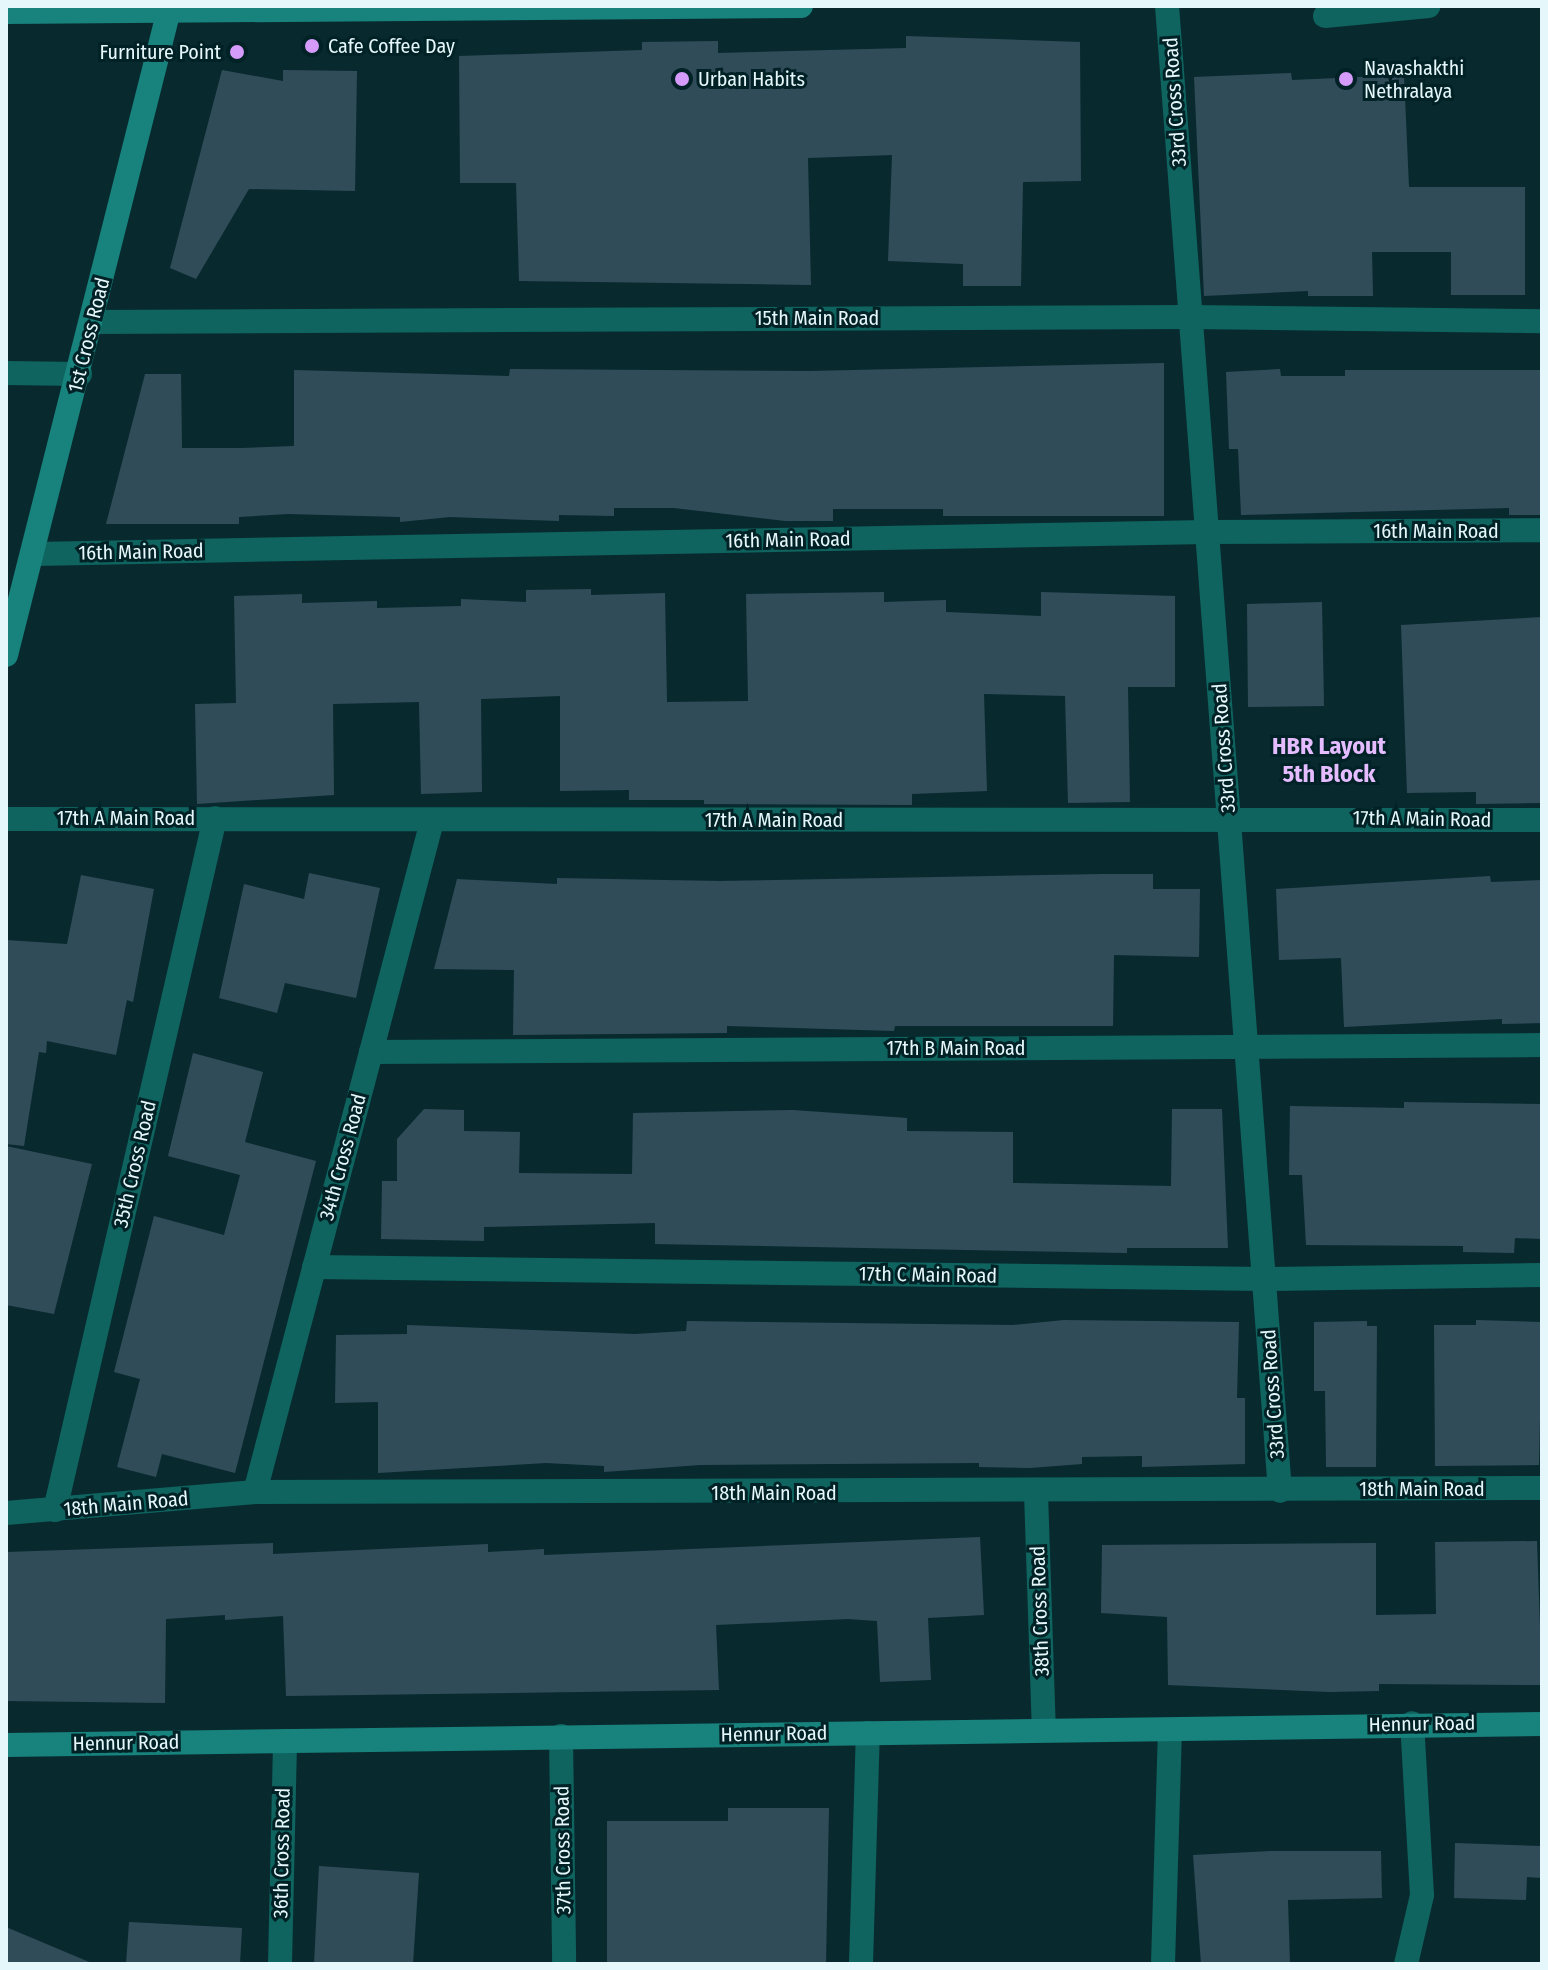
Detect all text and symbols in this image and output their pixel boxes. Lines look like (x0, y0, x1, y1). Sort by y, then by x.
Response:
place label: Cafe Coffee Day (328, 34, 455, 58)
street label: 33rd Cross Road (1159, 36, 1191, 168)
marker: Cafe Coffee Day (303, 37, 321, 55)
place label: Furniture Point (99, 40, 221, 64)
marker: Furniture Point (228, 43, 246, 61)
place label: Navashakthi Nethralaya (1364, 56, 1464, 103)
place label: Urban Habits (698, 67, 805, 91)
marker: Navashakthi Nethralaya (1335, 68, 1357, 90)
marker: Urban Habits (673, 70, 691, 88)
street label: 1st Cross Road (63, 275, 115, 395)
street label: 15th Main Road (755, 306, 879, 330)
street label: 16th Main Road (1373, 519, 1499, 543)
street label: 16th Main Road (725, 527, 851, 553)
street label: 16th Main Road (78, 539, 204, 565)
street label: 33rd Cross Road (1208, 682, 1240, 814)
district label: HBR Layout 5th Block (1272, 733, 1386, 789)
street label: 17th A Main Road (57, 806, 195, 830)
street label: 17th A Main Road (1352, 806, 1492, 832)
street label: 17th A Main Road (705, 808, 843, 832)
street label: 17th B Main Road (886, 1036, 1026, 1060)
street label: 34th Cross Road (315, 1091, 371, 1223)
street label: 35th Cross Road (109, 1098, 161, 1230)
street label: 17th C Main Road (859, 1262, 997, 1288)
street label: 33rd Cross Road (1257, 1328, 1289, 1460)
street label: 18th Main Road (1359, 1477, 1485, 1501)
street label: 18th Main Road (711, 1481, 837, 1505)
street label: 18th Main Road (63, 1487, 189, 1521)
street label: 38th Cross Road (1026, 1545, 1054, 1677)
street label: Hennur Road (1368, 1711, 1476, 1737)
street label: Hennur Road (720, 1721, 828, 1747)
street label: Hennur Road (72, 1730, 180, 1756)
street label: 37th Cross Road (550, 1785, 576, 1915)
street label: 36th Cross Road (269, 1788, 295, 1918)

